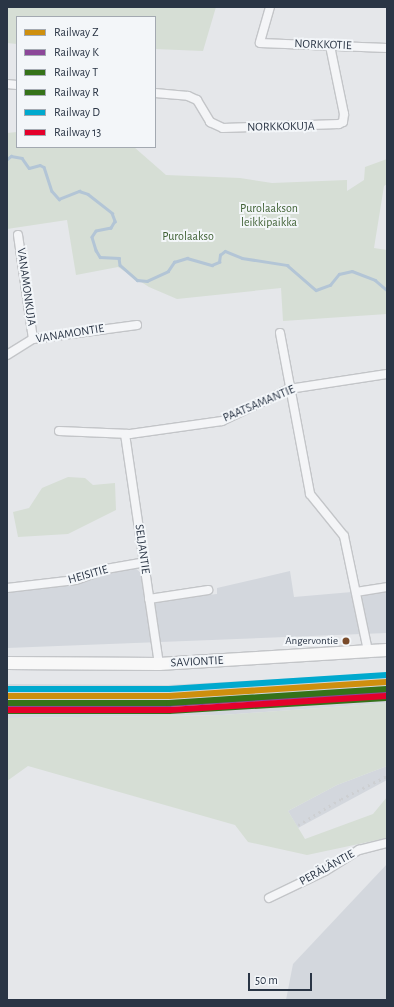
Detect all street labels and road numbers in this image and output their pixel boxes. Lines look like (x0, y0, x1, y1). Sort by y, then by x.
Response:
street label: NORKKOTIE (294, 37, 352, 53)
street label: NORKKOKUJA (247, 119, 315, 135)
street label: VANAMONKUJA (13, 247, 39, 327)
street label: VANAMONTIE (35, 322, 105, 346)
street label: PAATSAMANTIE (221, 382, 297, 426)
street label: SELJANTIE (131, 523, 153, 575)
street label: HEISITIE (66, 562, 110, 588)
street label: SAVIONTIE (170, 653, 224, 671)
street label: PERÄLÄNTIE (297, 847, 357, 889)

